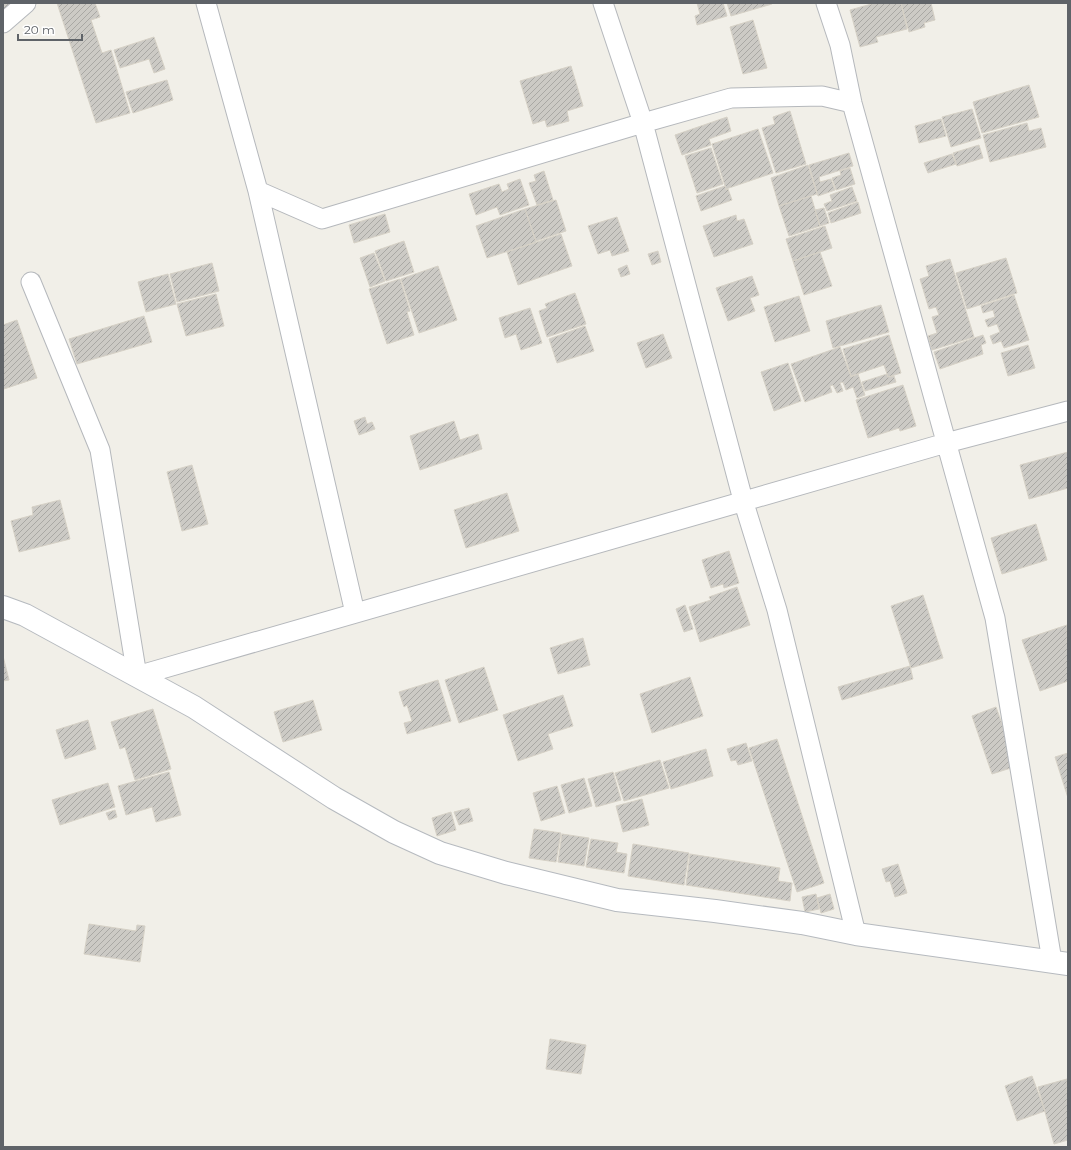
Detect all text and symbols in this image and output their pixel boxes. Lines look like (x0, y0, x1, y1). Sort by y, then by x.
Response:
scale bar (18, 16, 82, 42)
text: 20 m (24, 22, 55, 37)

